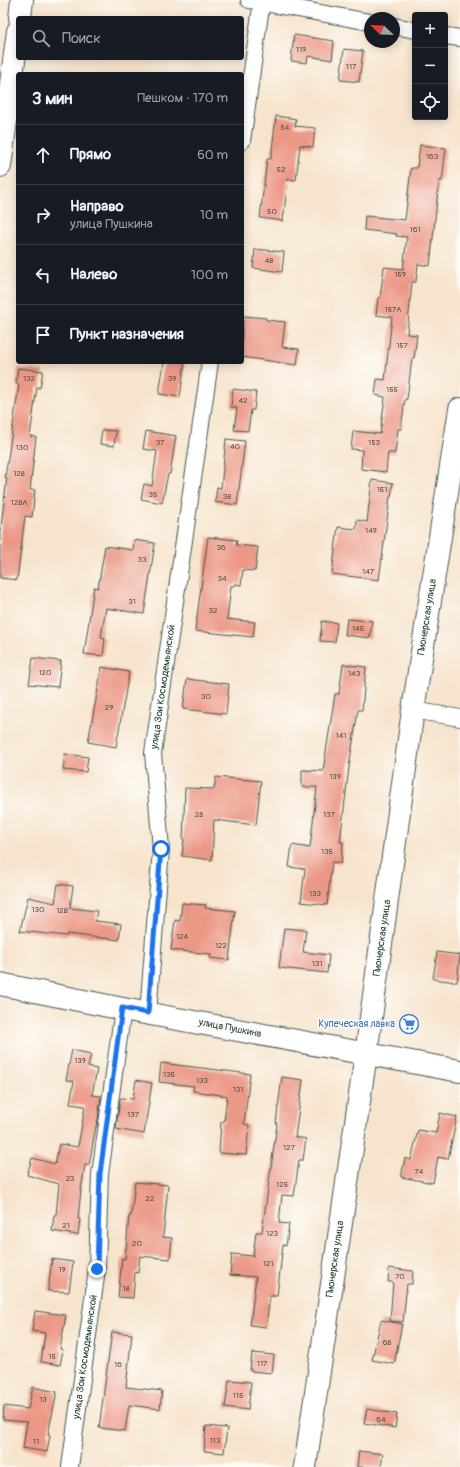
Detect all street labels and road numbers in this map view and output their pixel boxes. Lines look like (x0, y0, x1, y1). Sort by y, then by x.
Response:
street label: Пионерская улица (415, 578, 439, 656)
street label: улица Зои Космодемьянской (148, 624, 178, 751)
street label: Пионерская улица (371, 899, 393, 977)
street label: улица Пушкина (197, 1016, 263, 1040)
street label: Пионерская улица (324, 1220, 346, 1298)
street label: улица Зои Космодемьянской (70, 1294, 100, 1421)

